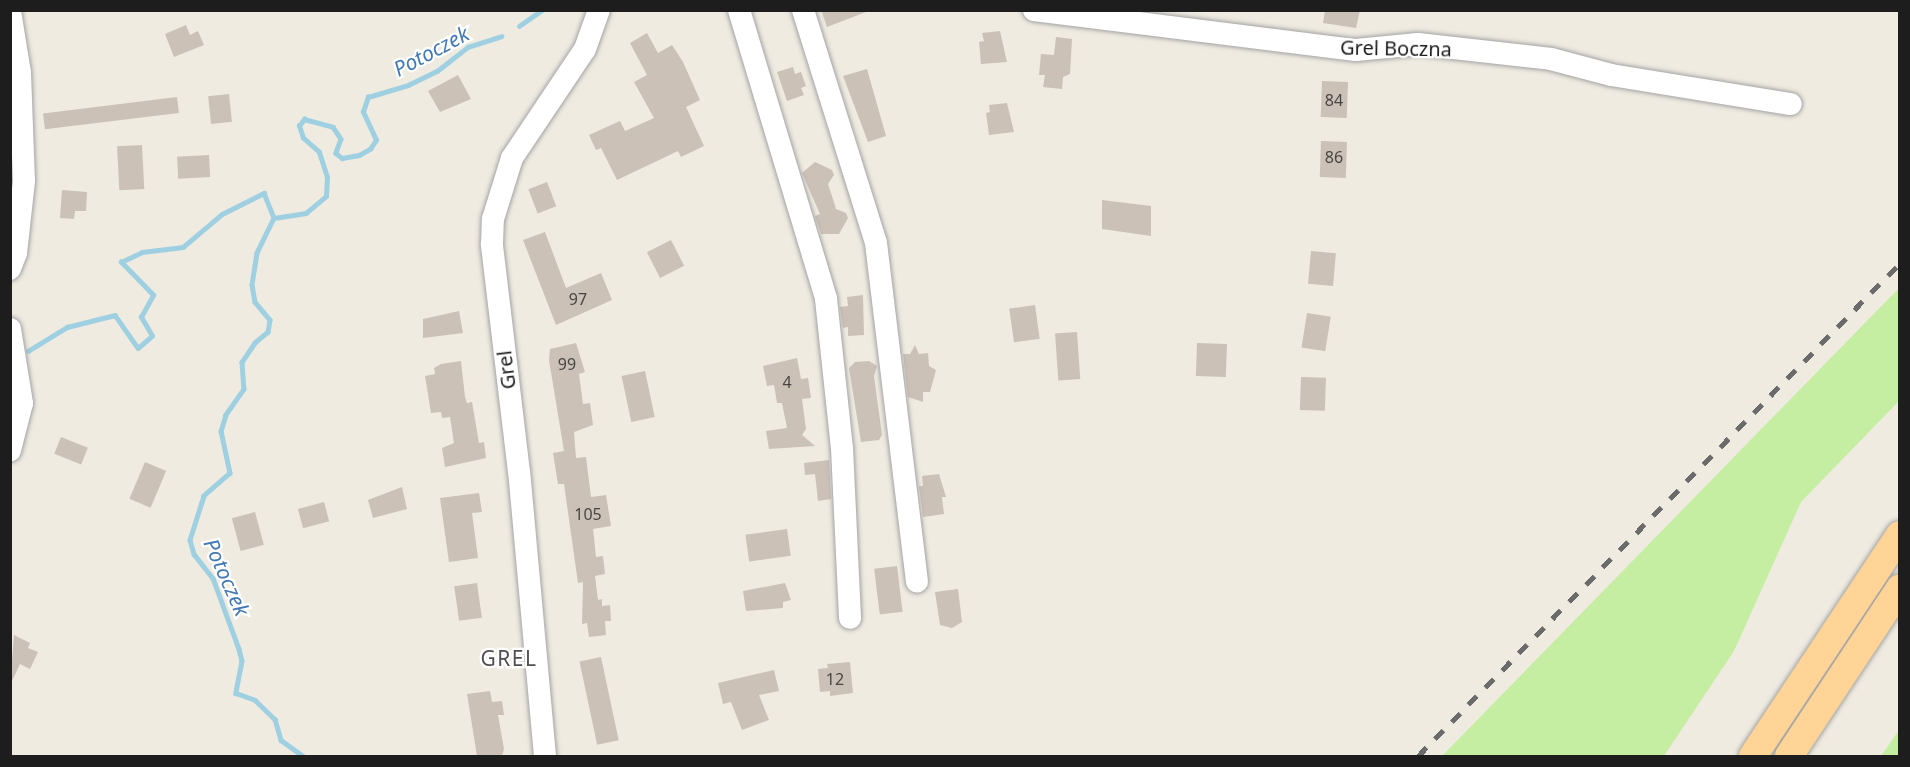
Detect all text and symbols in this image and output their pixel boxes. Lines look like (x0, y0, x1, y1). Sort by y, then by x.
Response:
water label: Potoczek (389, 21, 473, 81)
street label: Grel Boczna (1340, 35, 1452, 61)
house number: 84 (1325, 90, 1343, 110)
house number: 86 (1325, 147, 1343, 167)
house number: 97 (569, 289, 587, 309)
street label: Grel (492, 349, 520, 391)
house number: 99 (558, 354, 576, 374)
house number: 4 (782, 372, 792, 392)
house number: 105 (574, 504, 602, 524)
water label: Potoczek (199, 534, 255, 620)
district label: GREL (480, 645, 538, 671)
house number: 12 (826, 669, 844, 689)

